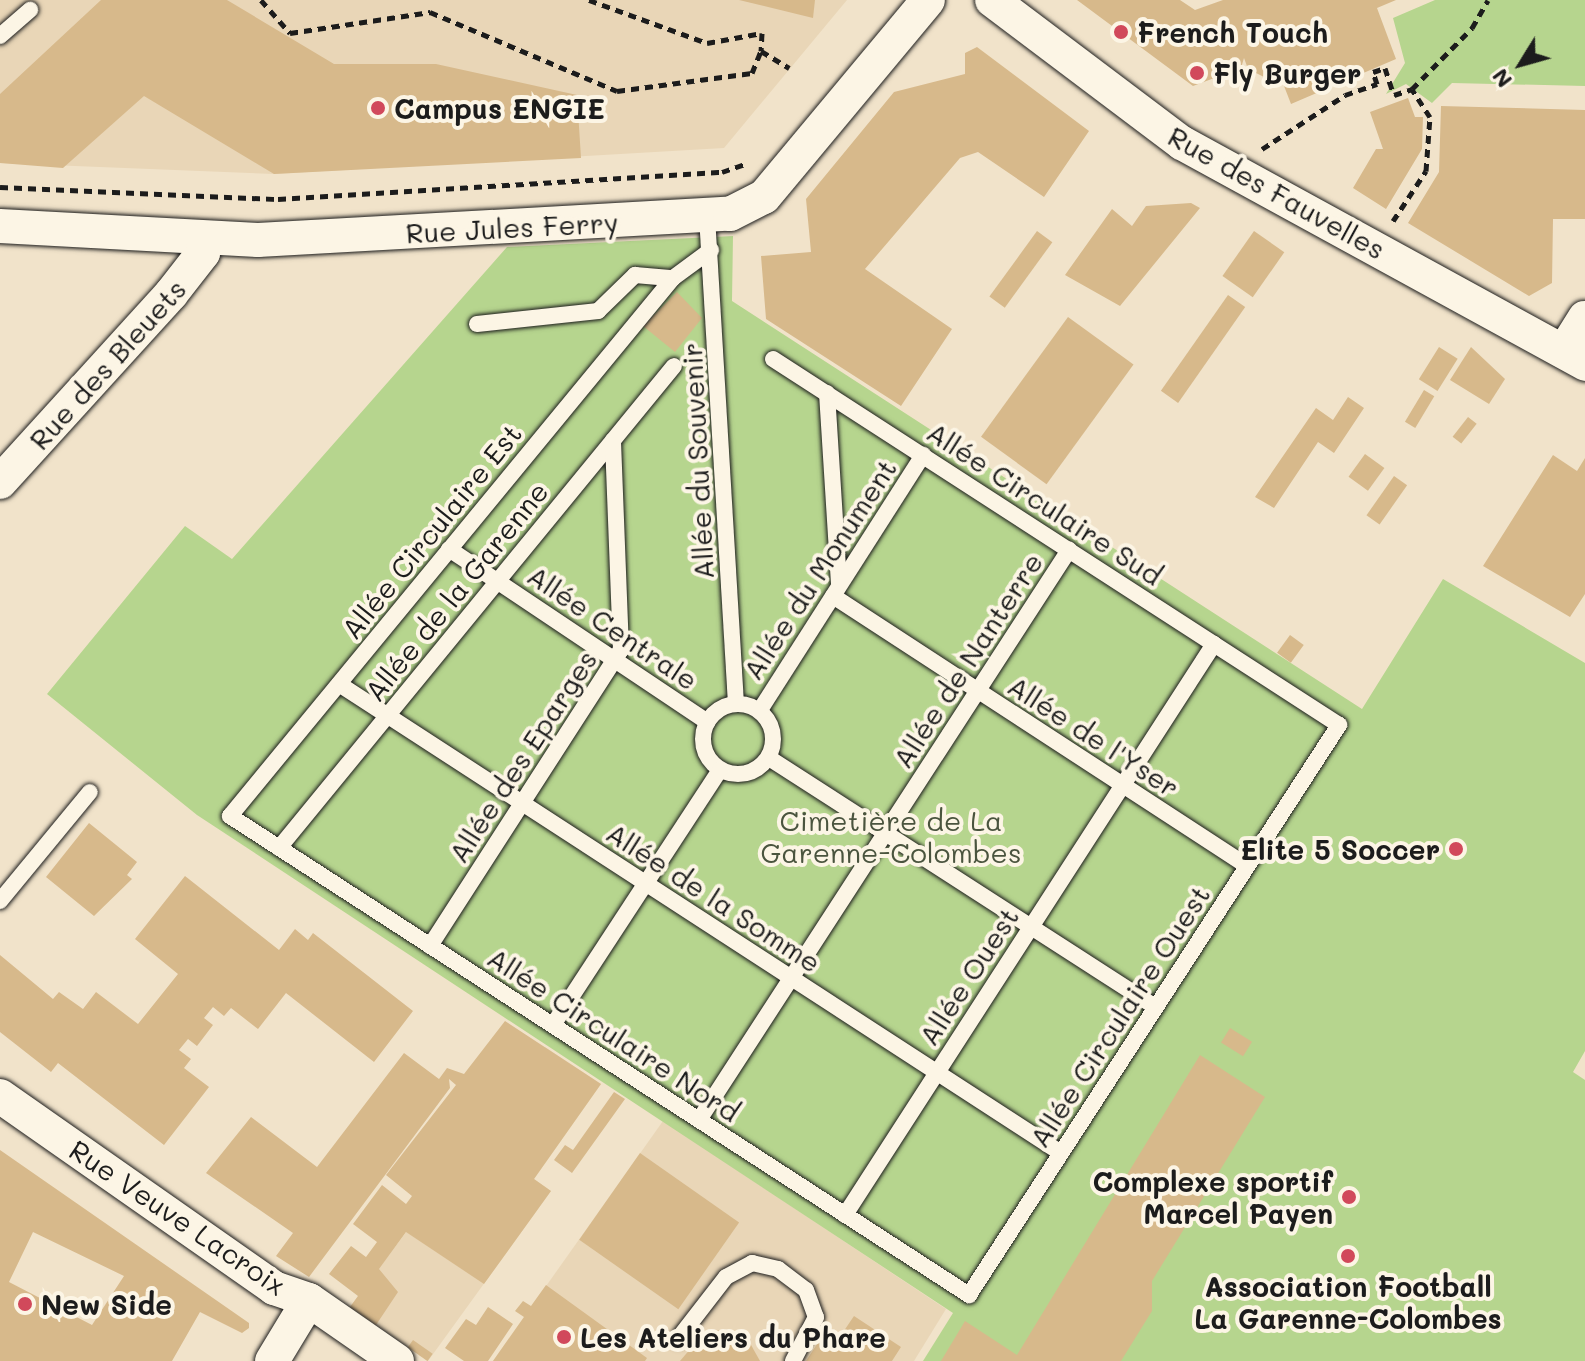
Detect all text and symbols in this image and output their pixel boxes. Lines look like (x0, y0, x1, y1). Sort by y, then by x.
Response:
place label: French Touch (1137, 15, 1328, 49)
marker: French Touch (1112, 23, 1130, 41)
north arrow (1481, 24, 1561, 104)
place label: Fly Burger (1213, 56, 1361, 90)
text: N (1485, 63, 1518, 94)
marker: Fly Burger (1188, 64, 1206, 82)
place label: Campus ENGIE (394, 91, 605, 125)
marker: Campus ENGIE (369, 99, 387, 117)
street label: Rue des Fauvelles (1163, 118, 1391, 266)
street label: Rue Jules Ferry (405, 205, 619, 249)
street label: Rue des Bleuets (22, 272, 192, 456)
street label: Allée du Souvenir (674, 342, 720, 580)
street label: Allée Circulaire Sud (921, 414, 1169, 592)
street label: Allée Circulaire Est (334, 417, 528, 645)
street label: Allée du Monument (735, 452, 903, 686)
street label: Allée de la Garenne (357, 475, 555, 707)
street label: Allée de Nanterre (885, 546, 1049, 774)
street label: Allée Centrale (522, 558, 704, 696)
street label: Allée des Eparges (441, 643, 603, 869)
street label: Allée de l'Yser (1002, 668, 1186, 804)
park label: Cimetière de La Garenne-Colombes (760, 803, 1022, 869)
street label: Allée de la Somme (600, 815, 828, 979)
place label: Elite 5 Soccer (1240, 832, 1440, 866)
marker: Elite 5 Soccer (1447, 840, 1465, 858)
street label: Allée Circulaire Ouest (1022, 879, 1216, 1153)
street label: Allée Ouest (911, 901, 1025, 1051)
street label: Allée Circulaire Nord (482, 940, 746, 1128)
street label: Rue Veuve Lacroix (64, 1132, 292, 1302)
place label: Complexe sportif Marcel Payen (1092, 1164, 1333, 1230)
marker: Complexe sportif Marcel Payen (1340, 1188, 1358, 1206)
marker: Association Football La Garenne-Colombes (1339, 1247, 1357, 1265)
place label: Association Football La Garenne-Colombes (1194, 1269, 1502, 1335)
place label: New Side (41, 1287, 172, 1321)
marker: New Side (16, 1295, 34, 1313)
place label: Les Ateliers du Phare (580, 1320, 886, 1354)
marker: Les Ateliers du Phare (555, 1328, 573, 1346)

